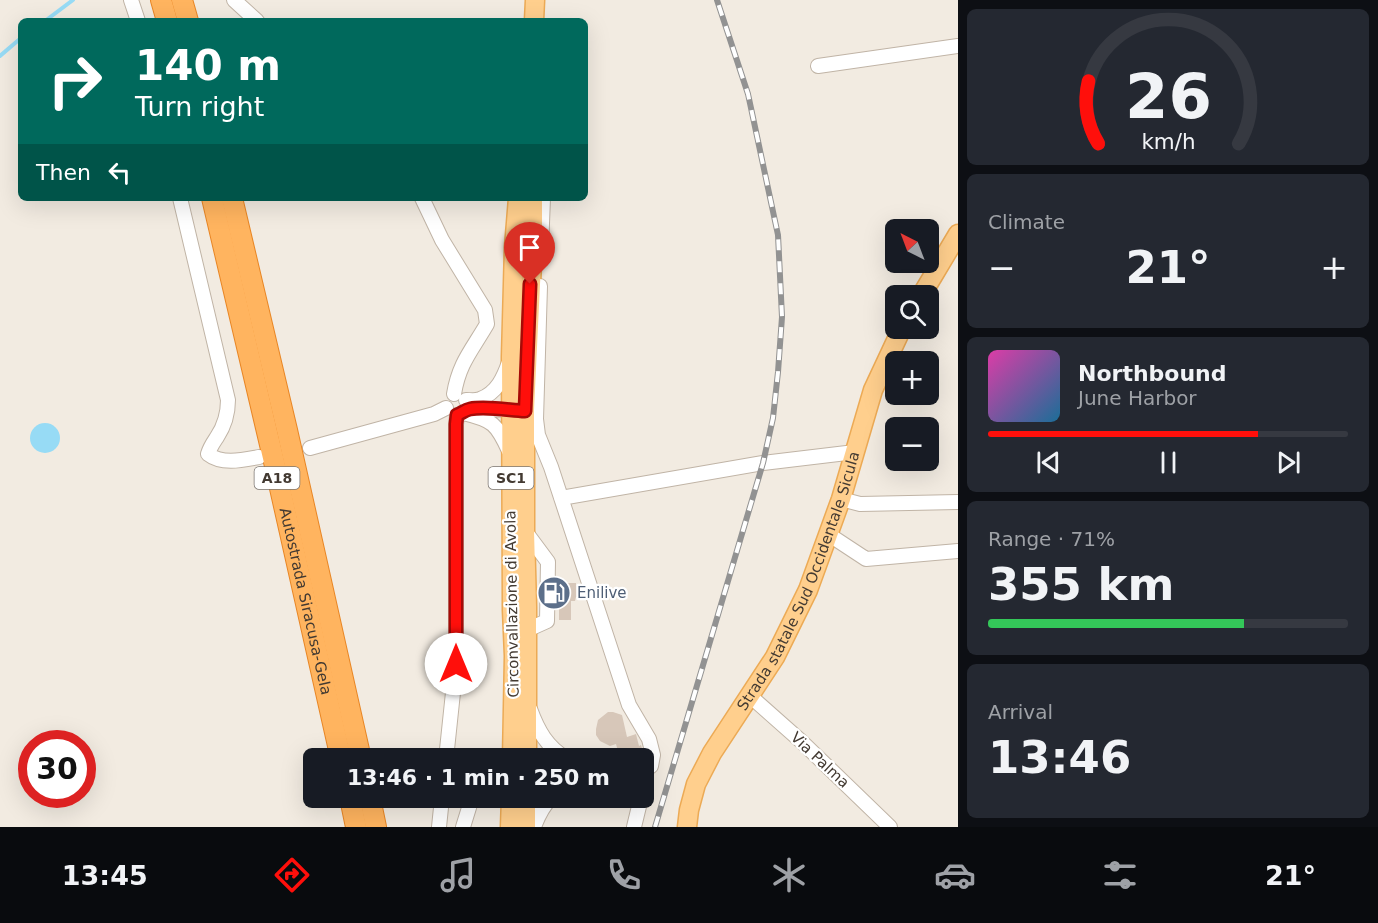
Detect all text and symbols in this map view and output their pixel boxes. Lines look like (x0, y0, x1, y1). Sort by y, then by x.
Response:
text: 140 m (135, 41, 281, 90)
icon: right (36, 42, 114, 120)
text: 26 (1125, 60, 1211, 133)
text: Turn right (135, 91, 264, 122)
text: km/h (1141, 129, 1195, 154)
icon: left (103, 156, 136, 189)
text: Then (36, 160, 91, 185)
text: Climate (988, 210, 1065, 234)
north arrow (885, 219, 939, 273)
map controls (885, 219, 939, 471)
pin (504, 222, 555, 284)
icon: arrive (513, 231, 546, 264)
text: 21° (1125, 241, 1211, 294)
text: − (988, 248, 1016, 287)
text: + (1320, 248, 1348, 287)
button: search (885, 285, 939, 339)
button: + (885, 351, 939, 405)
text: Northbound (1078, 361, 1227, 386)
text: June Harbor (1078, 386, 1197, 410)
button: − (885, 417, 939, 471)
icon: previous (1032, 446, 1065, 479)
icon: pause (1152, 446, 1185, 479)
icon: next (1272, 446, 1305, 479)
street label: Strada statale Sud Occidentale Sicula (733, 449, 863, 714)
road number: A18 (254, 467, 300, 489)
road number: SC1 (488, 467, 534, 489)
street label: Autostrada Siracusa-Gela (276, 506, 335, 697)
street label: Circonvallazione di Avola (501, 510, 523, 698)
text: Range · 71% (988, 527, 1115, 551)
text: 355 km (988, 558, 1174, 611)
fuel station icon: Enilive (536, 575, 572, 611)
place label: Enilive (577, 584, 627, 602)
position arrow (424, 632, 488, 696)
text: Arrival (988, 700, 1053, 724)
street label: Via Palma (787, 728, 853, 792)
speed limit sign: 30 (18, 730, 96, 808)
text: 13:46 (988, 731, 1131, 784)
text: 13:46 · 1 min · 250 m (347, 765, 610, 790)
icon: directions (271, 854, 313, 896)
icon: music (437, 854, 479, 896)
icon: phone (603, 854, 645, 896)
icon: climate (768, 854, 810, 896)
icon: car (934, 854, 976, 896)
icon: filters (1099, 854, 1141, 896)
text: 13:45 (62, 860, 148, 891)
text: 21° (1265, 860, 1316, 891)

